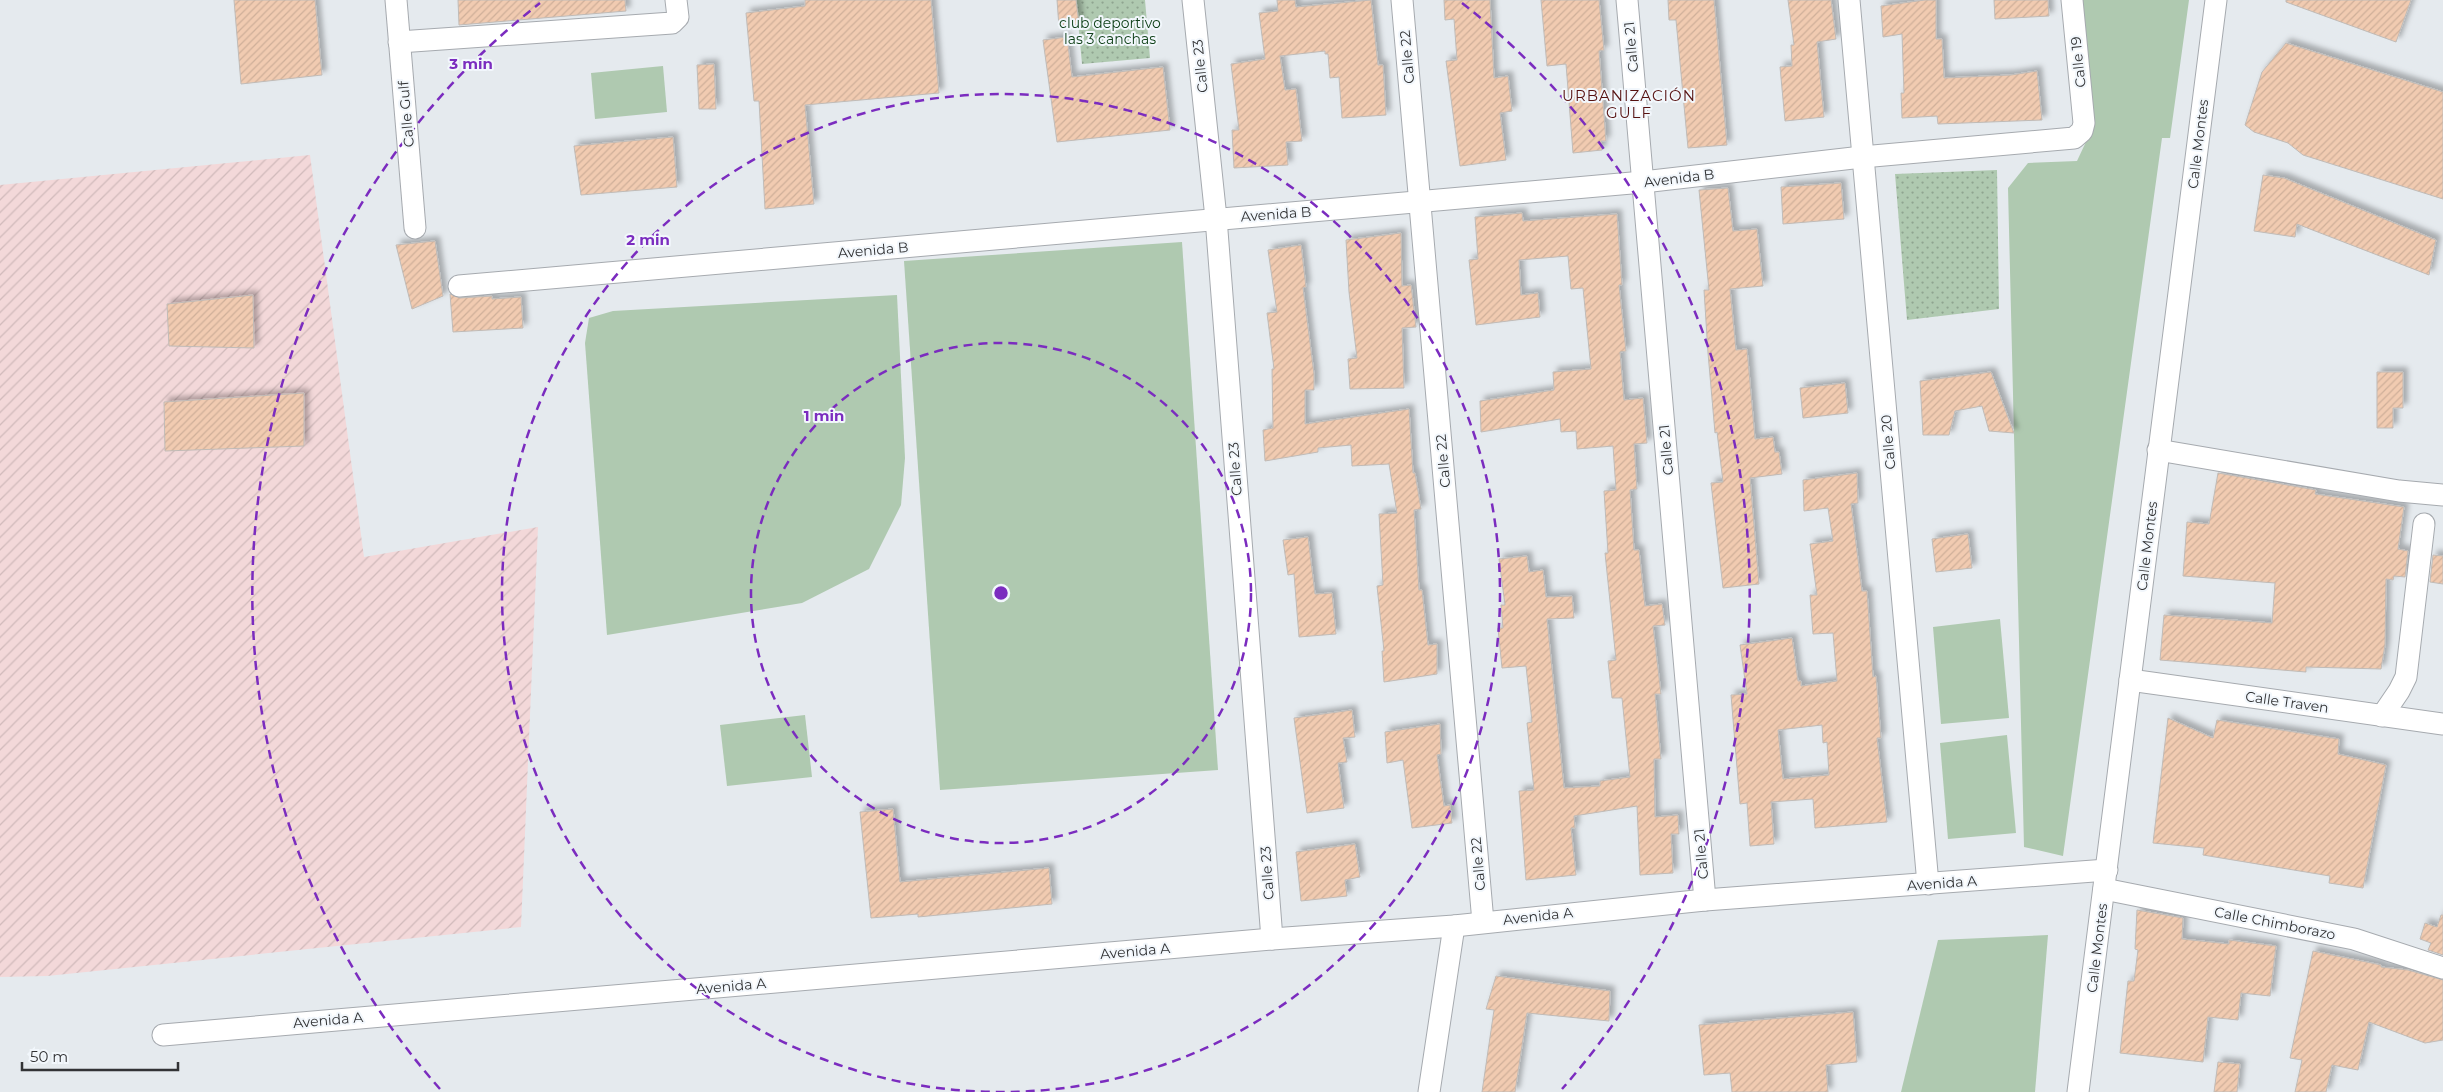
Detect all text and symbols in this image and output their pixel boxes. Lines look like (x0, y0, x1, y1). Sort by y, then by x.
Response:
park label: club deportivo las 3 canchas (1059, 14, 1161, 48)
street label: Calle 21 (1620, 21, 1642, 73)
street label: Calle 22 (1396, 29, 1418, 85)
street label: Calle 19 (2066, 36, 2090, 88)
street label: Calle 23 (1188, 38, 1212, 94)
text: 3 min (448, 54, 493, 73)
street label: Calle Gulf (394, 79, 418, 148)
district label: URBANIZACIÓN GULF (1562, 86, 1696, 122)
street label: Calle Montes (2184, 98, 2212, 190)
street label: Avenida B (1643, 165, 1715, 191)
street label: Avenida B (1240, 203, 1312, 225)
text: 2 min (626, 230, 670, 249)
street label: Avenida B (837, 238, 909, 262)
text: 1 min (804, 406, 844, 425)
street label: Calle 20 (1877, 414, 1899, 470)
street label: Calle 21 (1655, 424, 1677, 476)
street label: Calle 22 (1432, 433, 1454, 489)
street label: Calle 23 (1224, 442, 1246, 496)
street label: Calle Montes (2133, 500, 2161, 592)
centre of rings (992, 584, 1010, 602)
street label: Calle Traven (2244, 687, 2330, 717)
street label: Calle 21 (1690, 828, 1712, 880)
street label: Calle 22 (1467, 836, 1489, 892)
street label: Calle 23 (1256, 846, 1278, 900)
street label: Avenida A (1906, 872, 1979, 894)
street label: Calle Montes (2083, 902, 2111, 994)
street label: Calle Chimborazo (2213, 902, 2337, 944)
street label: Avenida A (1502, 903, 1575, 929)
street label: Avenida A (1099, 939, 1172, 963)
street label: Avenida A (695, 974, 768, 998)
street label: Avenida A (292, 1008, 365, 1032)
scale bar (22, 1040, 179, 1072)
text: 50 m (30, 1047, 68, 1066)

